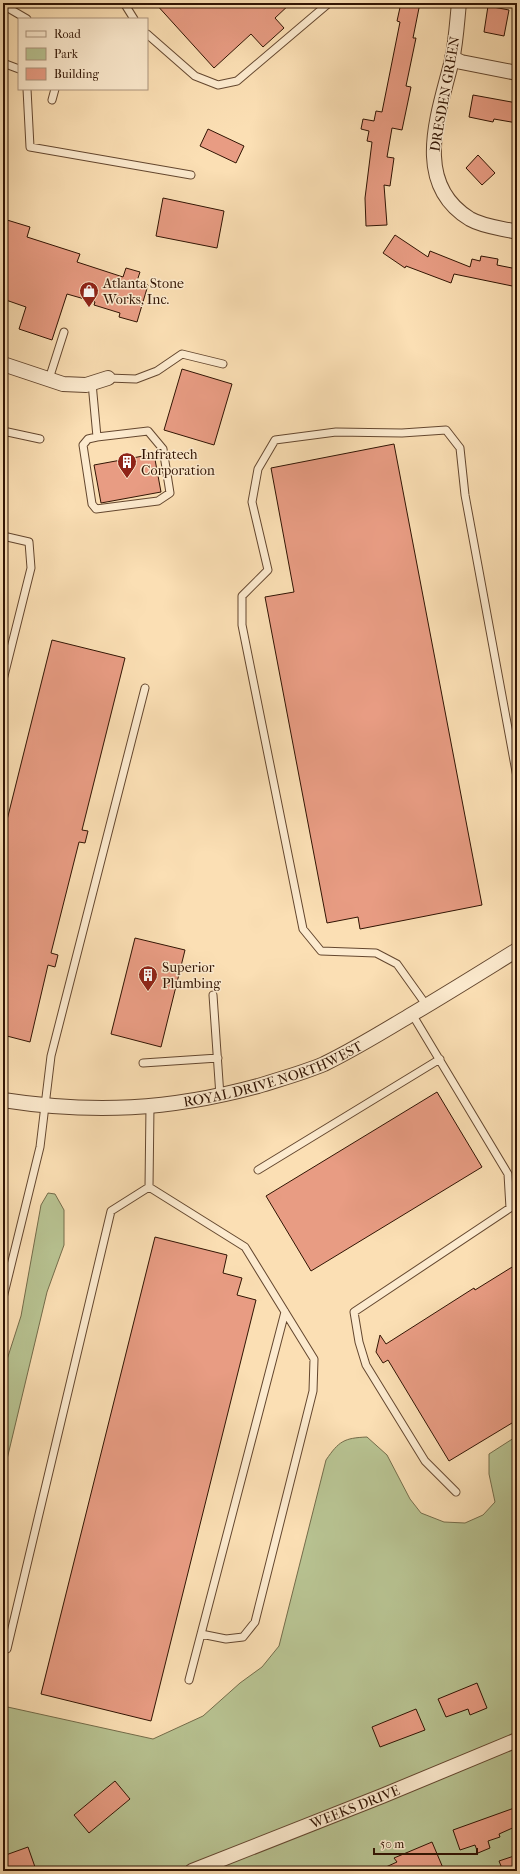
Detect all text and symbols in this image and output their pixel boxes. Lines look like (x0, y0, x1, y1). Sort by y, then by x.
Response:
legend (18, 18, 148, 90)
text: Road (54, 27, 81, 41)
street label: DRESDEN GREEN (426, 35, 464, 153)
text: Park (54, 47, 79, 61)
text: Building (54, 67, 99, 81)
place label: Atlanta Stone Works, Inc. (102, 275, 184, 308)
shop icon: Atlanta Stone Works, Inc. (78, 280, 100, 308)
place label: Infratech Corporation (141, 446, 215, 479)
building icon: Infratech Corporation (116, 451, 138, 479)
place label: Superior Plumbing (162, 959, 221, 992)
building icon: Superior Plumbing (137, 964, 159, 992)
street label: ROYAL DRIVE NORTHWEST (182, 1037, 366, 1110)
street label: WEEKS DRIVE (307, 1781, 403, 1832)
scale bar (374, 1830, 477, 1856)
text: 50 m (380, 1837, 404, 1851)

